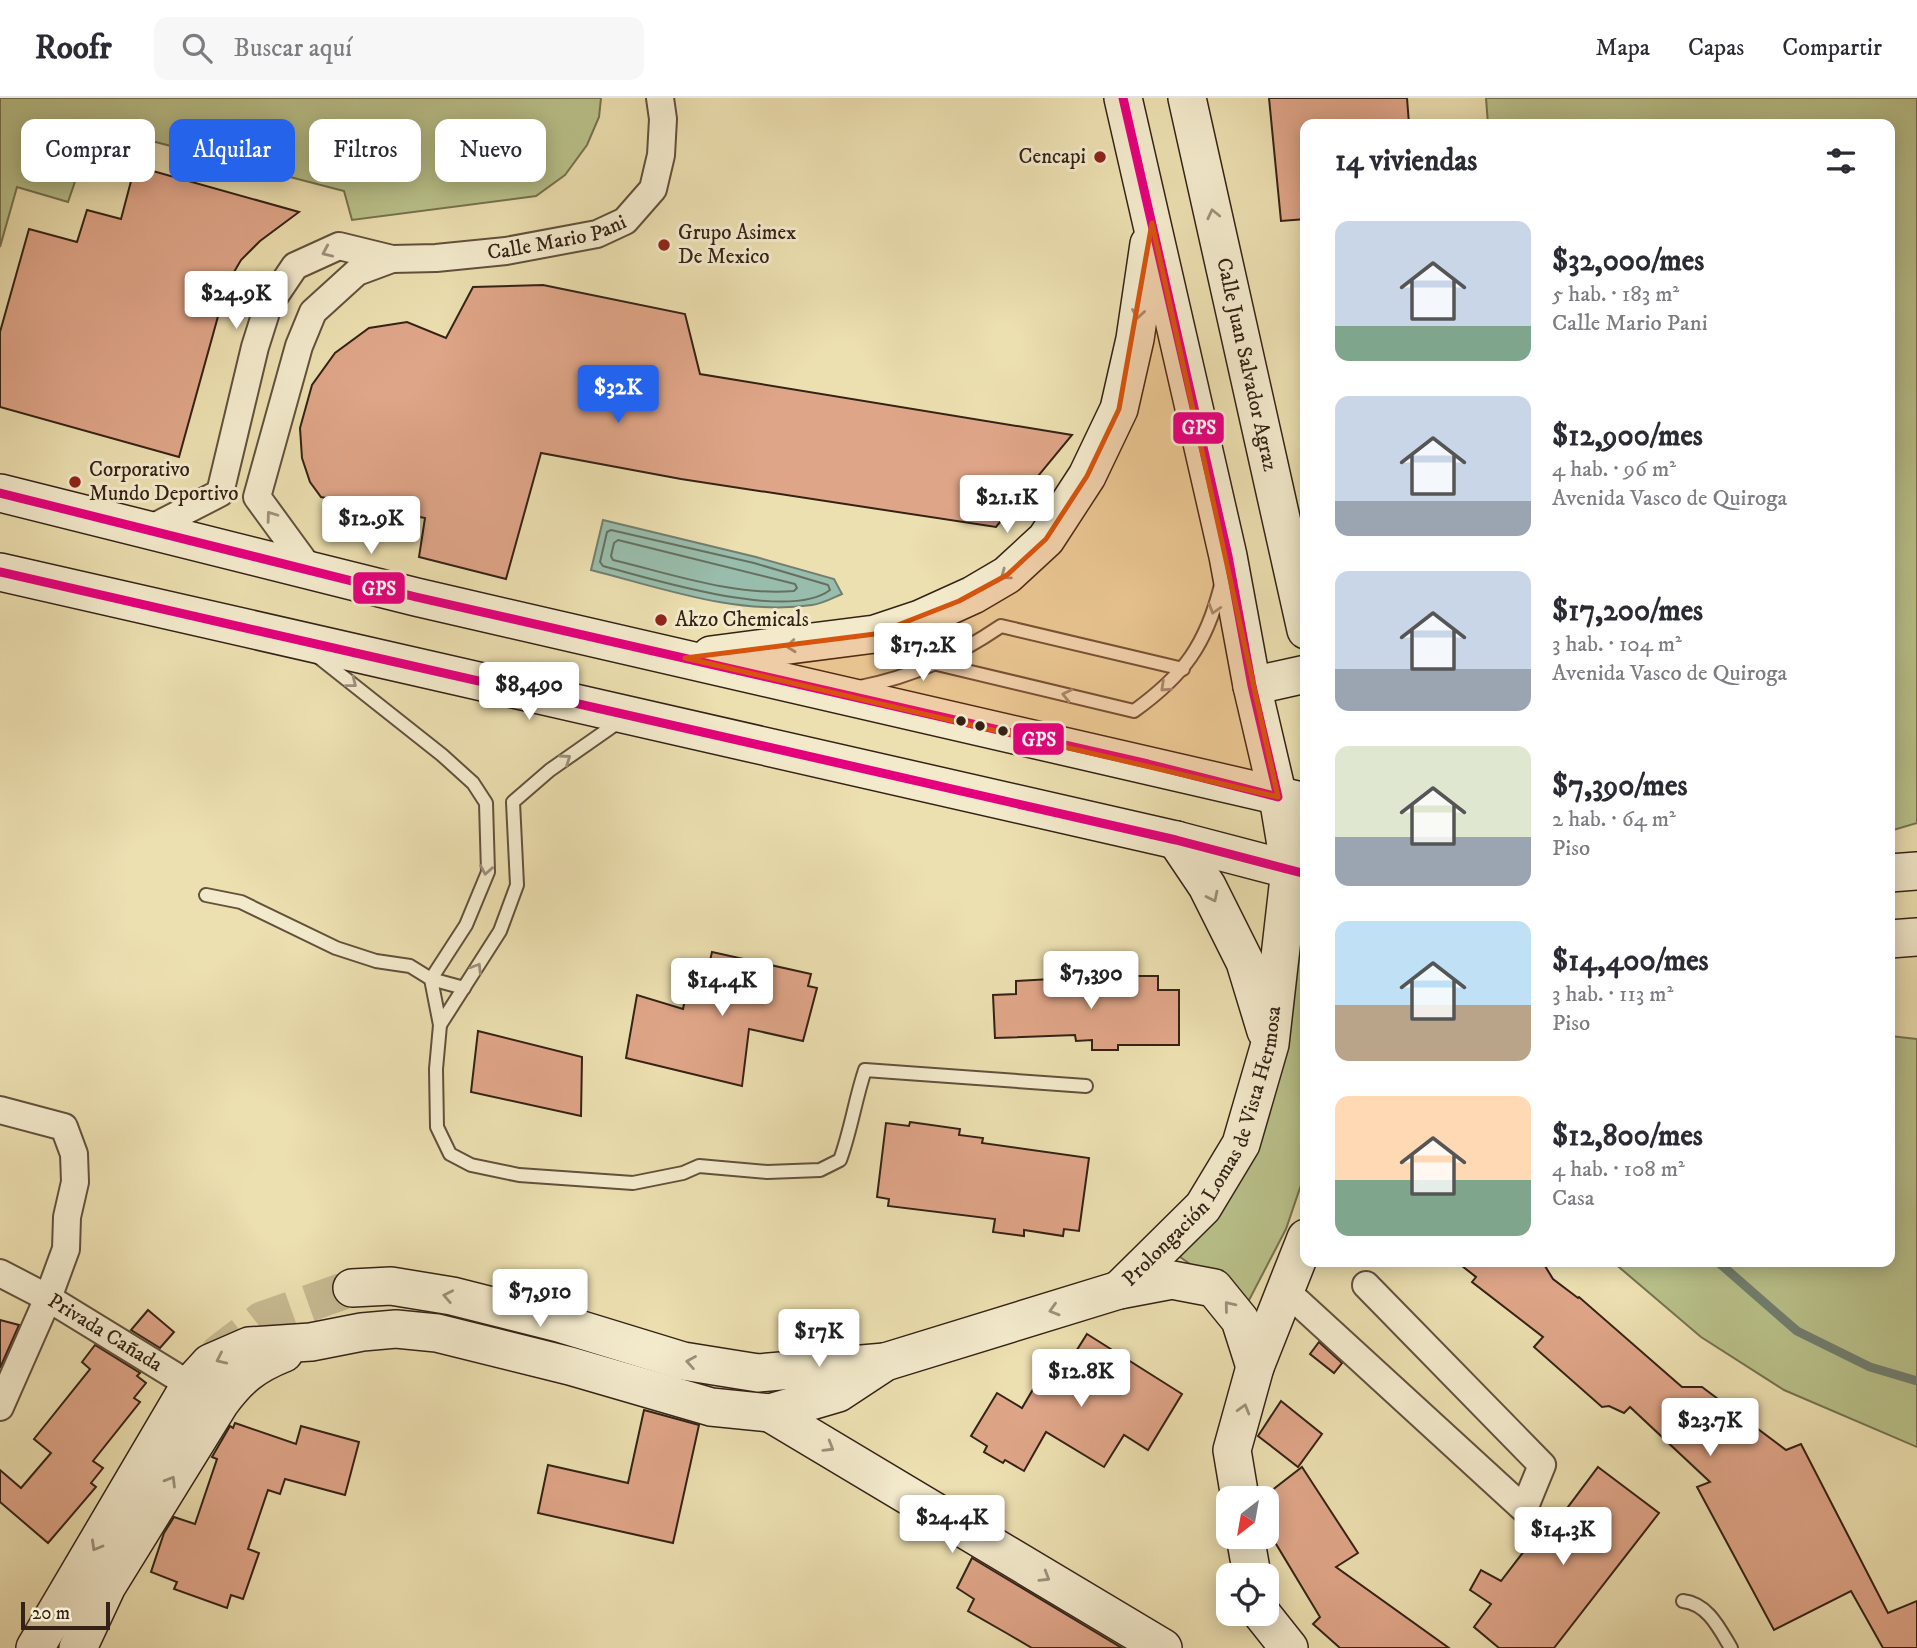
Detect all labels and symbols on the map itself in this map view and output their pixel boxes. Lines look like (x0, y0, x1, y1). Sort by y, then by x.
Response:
place label: Cencapi (1019, 144, 1086, 170)
marker: Cencapi (1092, 149, 1108, 165)
one-way arrow (1207, 208, 1221, 220)
street label: Calle Mario Pani (486, 209, 631, 266)
place label: Grupo Asimex De Mexico (678, 220, 796, 270)
marker: Grupo Asimex De Mexico (656, 237, 672, 253)
one-way arrow (322, 244, 334, 258)
street label: Calle Juan Salvador Agraz (1210, 255, 1283, 474)
pin: $24.9K (179, 272, 293, 331)
one-way arrow (1131, 308, 1146, 320)
pin: $32K (577, 366, 659, 425)
line badge: GPS (1172, 411, 1225, 445)
text: GPS (1182, 417, 1216, 440)
place label: Corporativo Mundo Deportivo (89, 457, 238, 507)
marker: Corporativo Mundo Deportivo (67, 474, 83, 490)
pin: $21.1K (950, 476, 1064, 535)
pin: $12.9K (314, 496, 428, 556)
one-way arrow (266, 511, 279, 524)
one-way arrow (1000, 567, 1013, 579)
line badge: GPS (352, 571, 406, 605)
text: GPS (362, 578, 396, 601)
one-way arrow (1207, 602, 1222, 614)
place label: Akzo Chemicals (675, 607, 809, 633)
marker: Akzo Chemicals (653, 612, 669, 628)
pin: $17.2K (866, 624, 980, 683)
one-way arrow (786, 638, 797, 653)
pin: $8,490 (472, 662, 586, 722)
one-way arrow (344, 675, 357, 688)
one-way arrow (1160, 679, 1173, 692)
one-way arrow (1062, 689, 1074, 704)
unlabelled marker (954, 714, 968, 728)
unlabelled marker (973, 719, 987, 733)
line badge: GPS (1012, 722, 1065, 756)
unlabelled marker (996, 724, 1010, 738)
text: GPS (1022, 729, 1056, 752)
one-way arrow (558, 755, 571, 767)
one-way arrow (479, 865, 494, 876)
one-way arrow (1204, 890, 1218, 902)
pin: $7,390 (1034, 951, 1148, 1011)
pin: $14.4K (665, 958, 779, 1018)
one-way arrow (469, 962, 482, 975)
street label: Prolongación Lomas de Vista Hermosa (1117, 1005, 1287, 1292)
pin: $7,910 (483, 1270, 597, 1329)
street label: Privada Cañada (43, 1288, 167, 1378)
one-way arrow (442, 1289, 454, 1304)
one-way arrow (1048, 1301, 1060, 1316)
one-way arrow (1224, 1301, 1237, 1313)
pin: $17K (778, 1310, 860, 1369)
one-way arrow (216, 1350, 228, 1364)
pin: $12.8K (1024, 1350, 1138, 1409)
one-way arrow (685, 1355, 697, 1370)
pin: $23.7K (1653, 1398, 1767, 1458)
one-way arrow (1235, 1403, 1250, 1415)
one-way arrow (821, 1439, 834, 1452)
one-way arrow (162, 1476, 175, 1489)
north arrow (1216, 1486, 1279, 1549)
pin: $24.4K (895, 1496, 1009, 1555)
pin: $14.3K (1506, 1508, 1620, 1567)
one-way arrow (91, 1538, 104, 1551)
one-way arrow (1037, 1569, 1050, 1582)
scale bar (21, 1599, 110, 1631)

